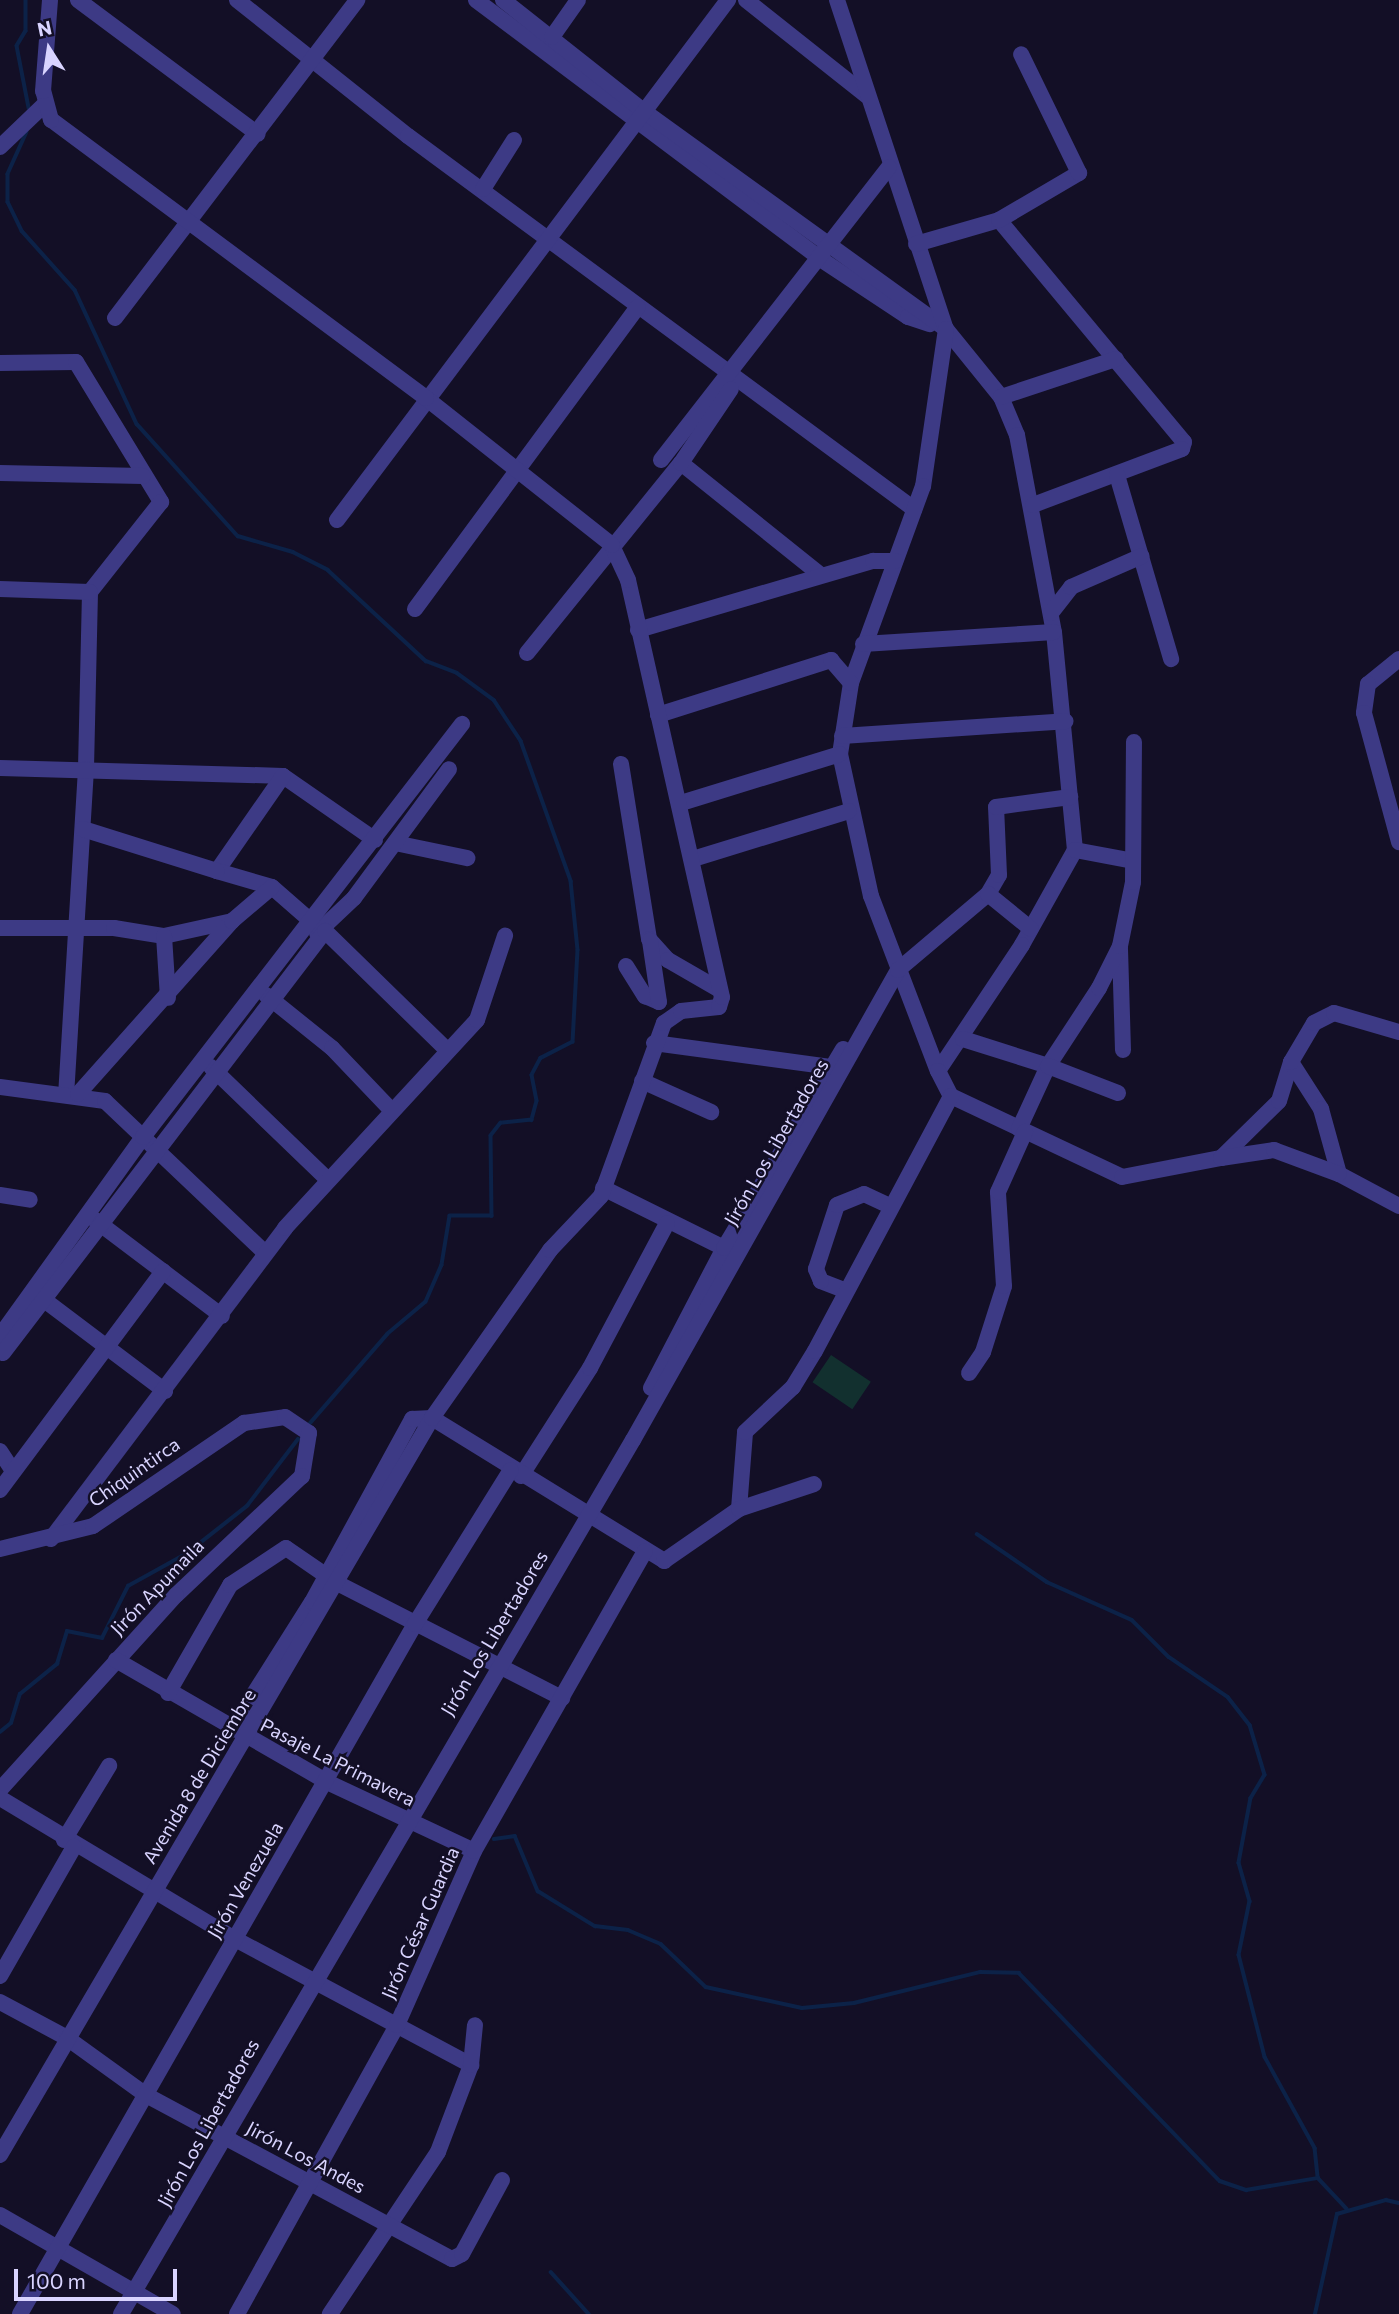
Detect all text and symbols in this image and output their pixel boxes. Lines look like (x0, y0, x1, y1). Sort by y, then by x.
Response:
north arrow (14, 14, 84, 84)
text: N (35, 15, 54, 41)
street label: Jirón Los Libertadores (719, 1055, 833, 1229)
street label: Chiquintirca (84, 1432, 184, 1512)
street label: Jirón Apumaila (105, 1534, 209, 1640)
street label: Jirón Los Libertadores (436, 1546, 552, 1720)
street label: Avenida 8 de Diciembre (138, 1684, 260, 1868)
street label: Pasaje La Primavera (257, 1713, 419, 1811)
street label: Jirón Venezuela (202, 1818, 288, 1942)
street label: Jirón César Guardia (376, 1843, 464, 2003)
street label: Jirón Los Libertadores (152, 2035, 264, 2211)
street label: Jirón Los Andes (243, 2116, 369, 2198)
scale bar (18, 2254, 180, 2298)
text: 100 m (27, 2268, 86, 2293)

